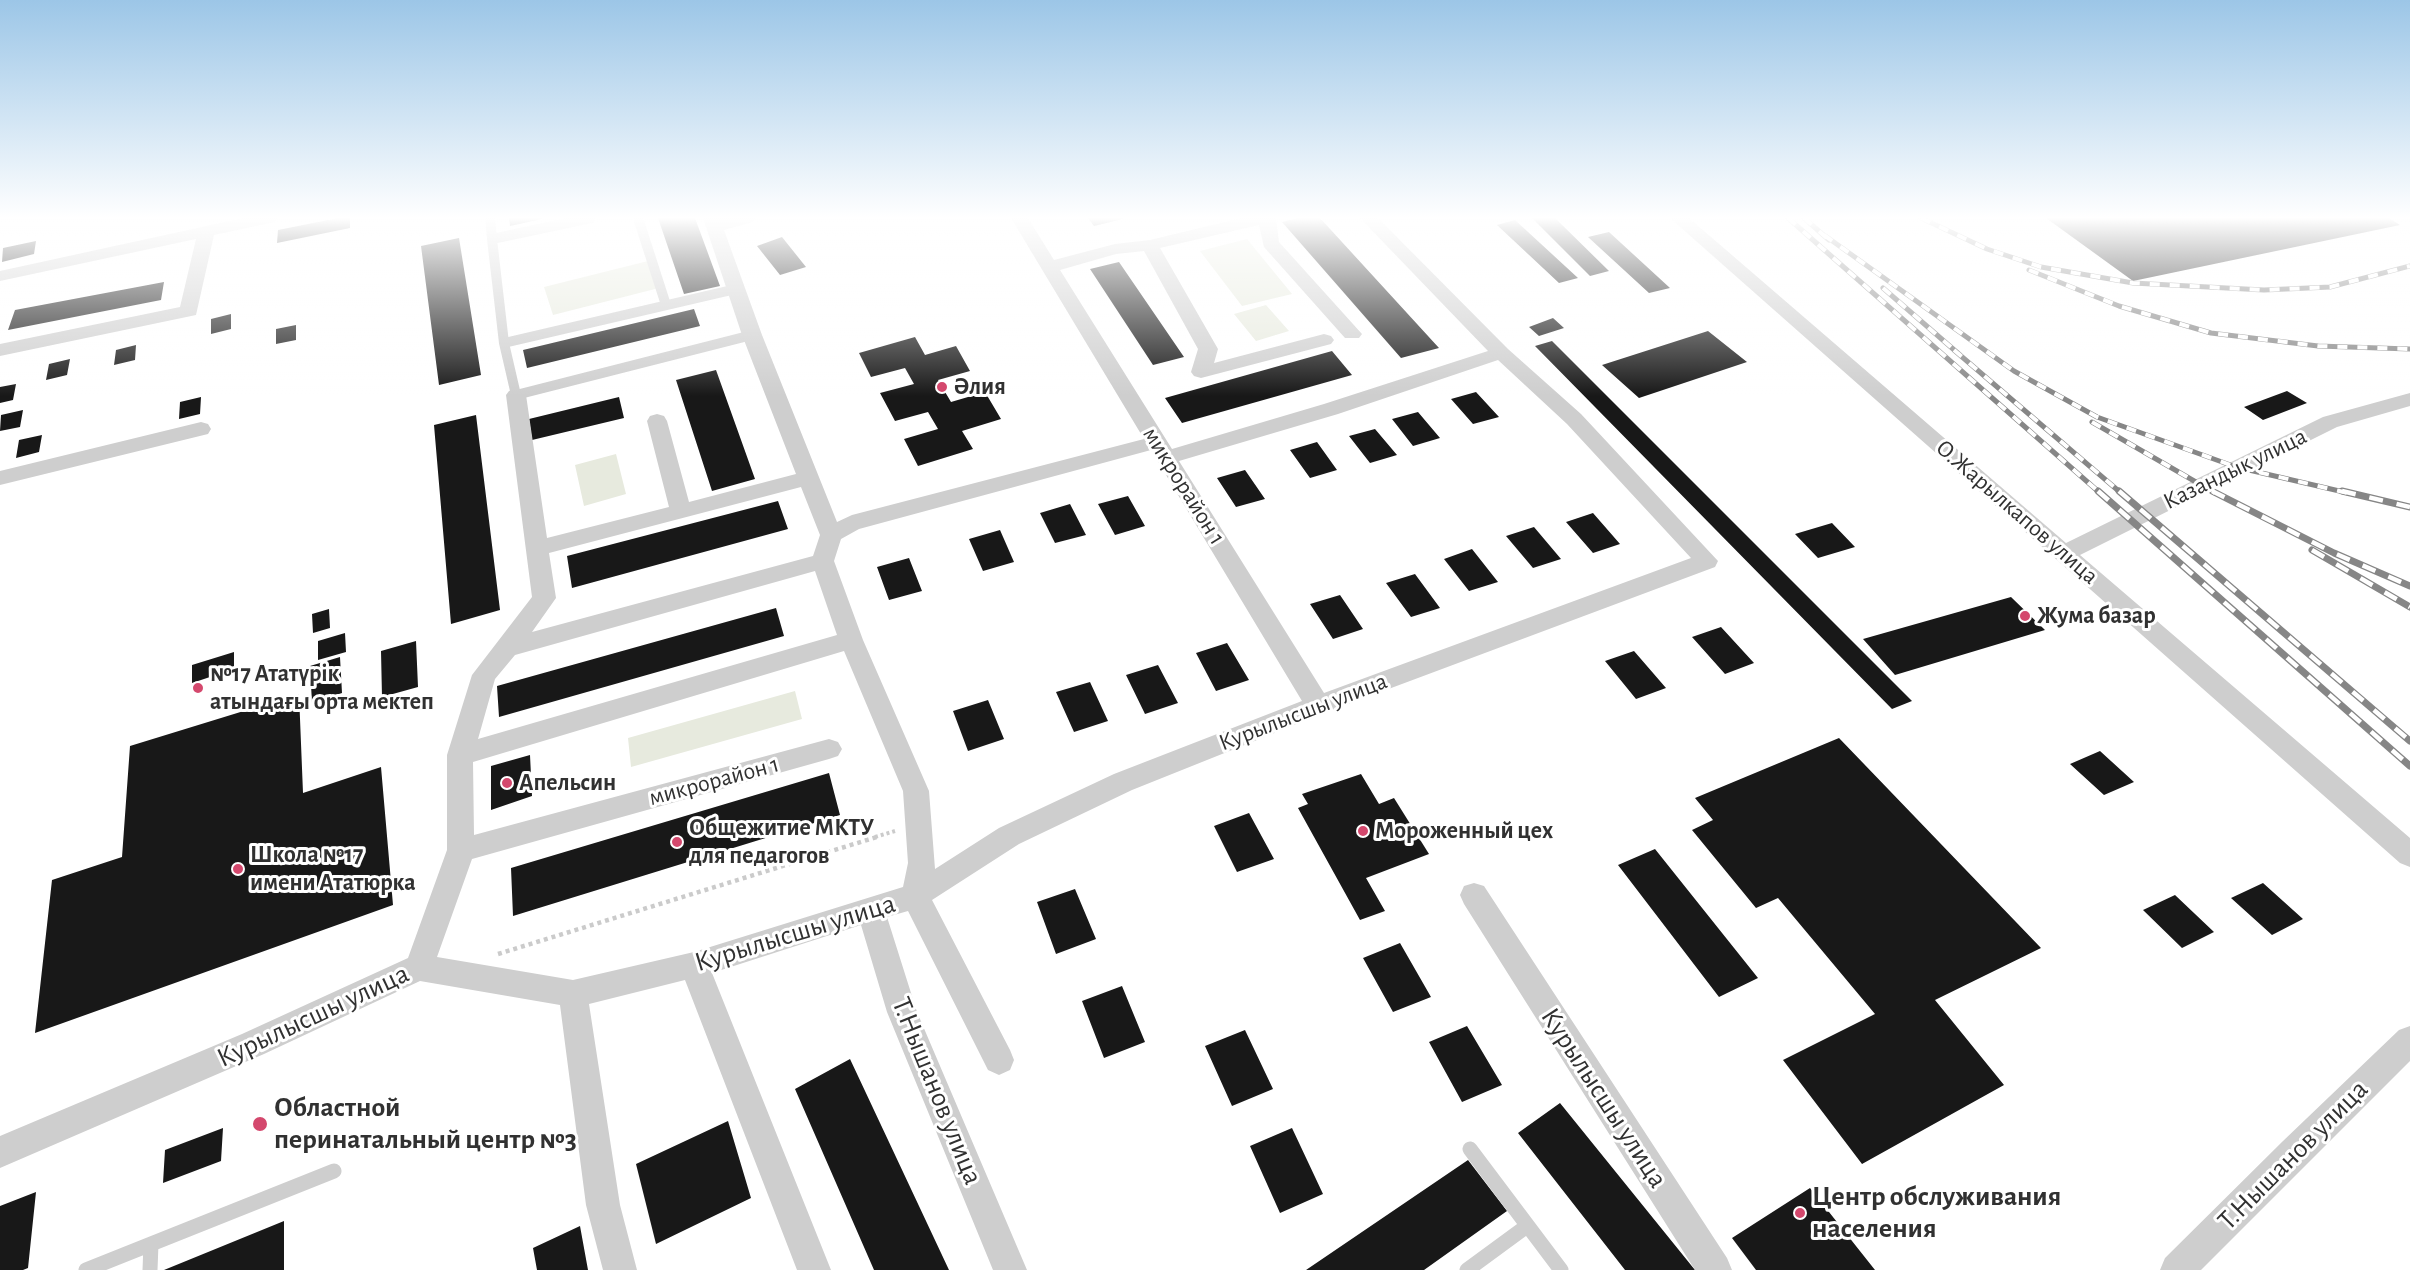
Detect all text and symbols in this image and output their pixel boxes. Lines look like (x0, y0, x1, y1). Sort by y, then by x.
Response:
place label: Әлия (954, 373, 1006, 401)
marker: Әлия (935, 380, 949, 394)
street label: микрорайон 1 (1136, 422, 1232, 550)
street label: Казандык улица (2158, 422, 2312, 516)
street label: О.Жарылкапов улица (1930, 433, 2104, 591)
place label: Жума базар (2037, 602, 2156, 630)
marker: Жума базар (2018, 609, 2032, 623)
place label: №17 Ататүрік атындағы орта мектеп (210, 660, 434, 716)
street label: Курылысшы улица (1215, 667, 1391, 757)
marker: №17 Ататүрік атындағы орта мектеп (191, 681, 205, 695)
street label: микрорайон 1 (646, 750, 782, 812)
place label: Апельсин (519, 769, 616, 797)
marker: Апельсин (500, 776, 514, 790)
place label: Общежитие МКТУ для педагогов (689, 814, 874, 870)
place label: Мороженный цех (1375, 817, 1553, 845)
marker: Мороженный цех (1356, 824, 1370, 838)
marker: Общежитие МКТУ для педагогов (670, 835, 684, 849)
place label: Школа №17 имени Ататюрка (250, 841, 416, 897)
marker: Школа №17 имени Ататюрка (231, 862, 245, 876)
street label: Курылысшы улица (691, 887, 899, 979)
street label: Курылысшы улица (212, 957, 414, 1075)
street label: Т.Нышанов улица (884, 993, 990, 1189)
street label: Курылысшы улица (1533, 1002, 1675, 1194)
street label: Т.Нышанов улица (2211, 1073, 2375, 1237)
place label: Областной перинатальный центр №3 (274, 1091, 577, 1157)
marker: Областной перинатальный центр №3 (251, 1115, 269, 1133)
place label: Центр обслуживания населения (1812, 1180, 2061, 1246)
marker: Центр обслуживания населения (1793, 1206, 1807, 1220)

